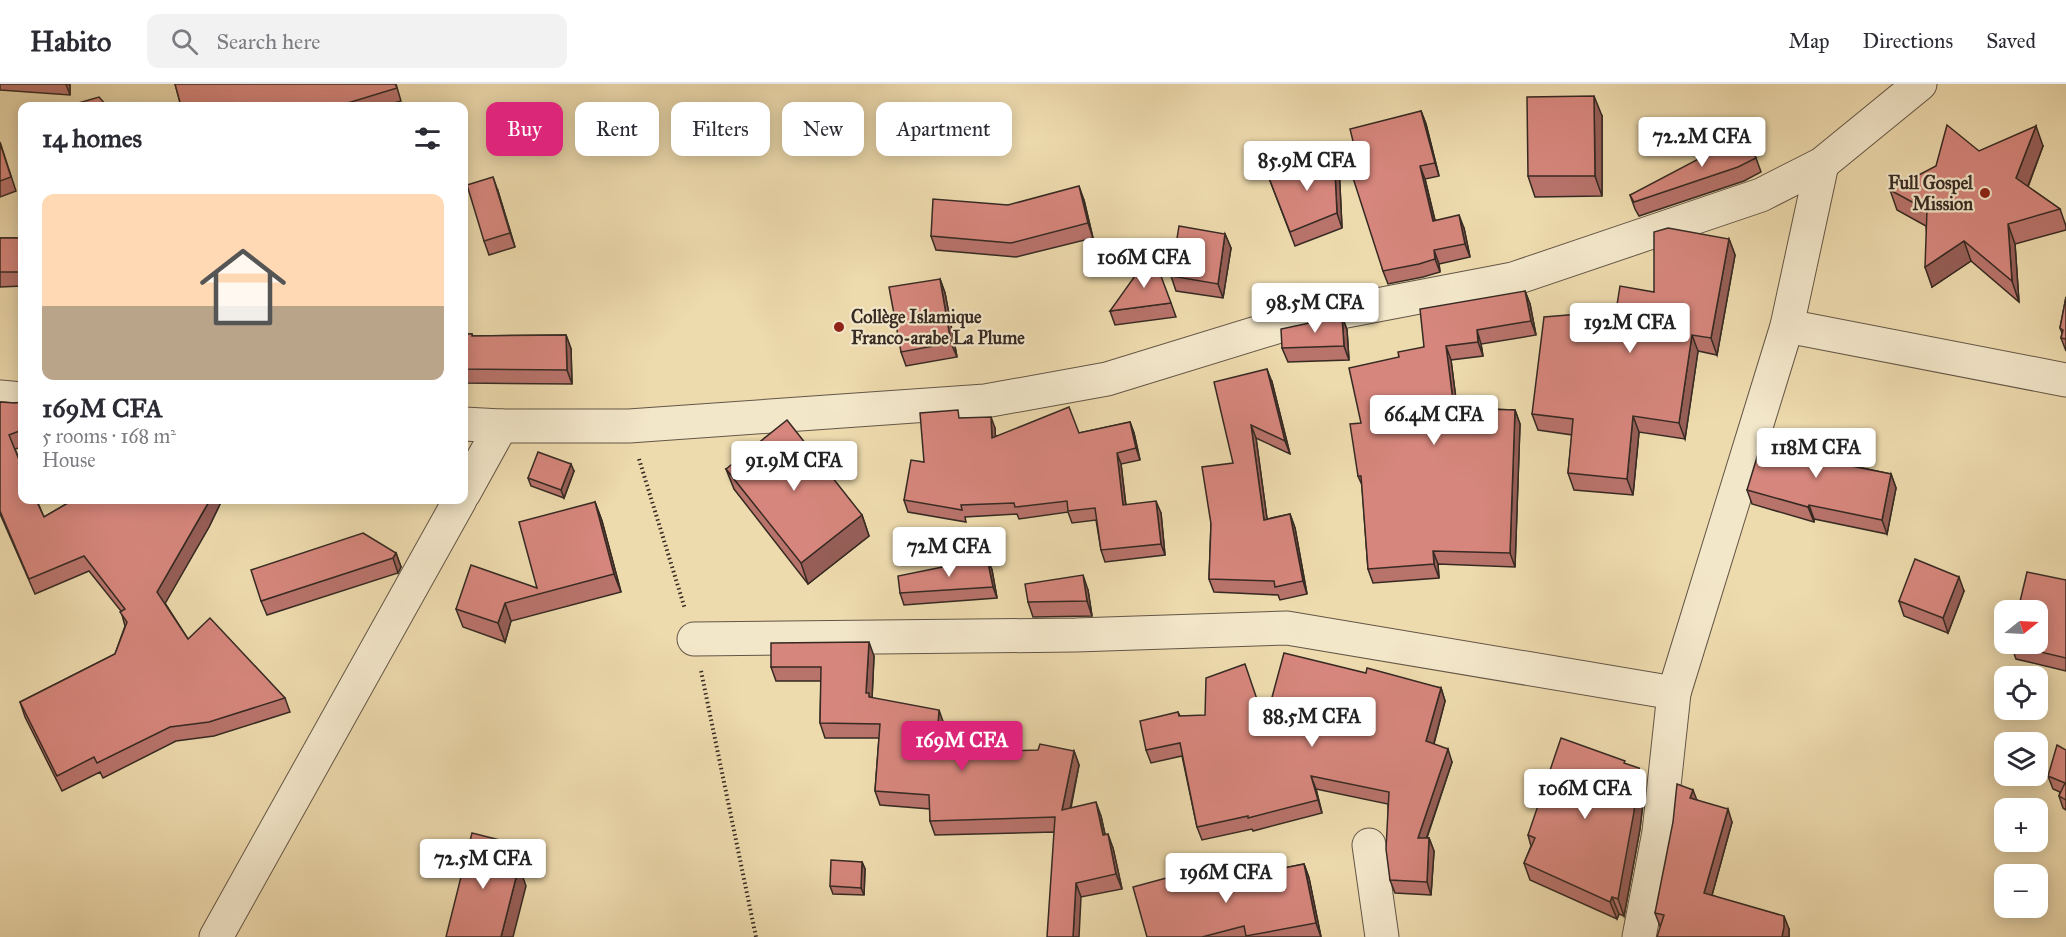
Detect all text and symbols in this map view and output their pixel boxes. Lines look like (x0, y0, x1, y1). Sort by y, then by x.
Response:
search box (147, 14, 567, 68)
text: Habito (30, 24, 111, 59)
icon: search (168, 25, 201, 58)
text: Search here (216, 28, 320, 55)
text: Map (1789, 28, 1830, 54)
text: Directions (1863, 28, 1953, 54)
text: Saved (1986, 28, 2036, 54)
chip: Buy (486, 102, 563, 156)
chip: Rent (575, 102, 659, 156)
chip: Filters (671, 102, 770, 156)
chip: New (782, 102, 864, 156)
chip: Apartment (876, 102, 1012, 156)
pin: 72.2M CFA (1633, 117, 1771, 168)
text: 14 homes (42, 122, 142, 154)
icon: filters (411, 122, 444, 155)
text: 72.2M CFA (1652, 124, 1752, 148)
pin: 85.9M CFA (1238, 141, 1376, 192)
text: 85.9M CFA (1258, 148, 1356, 172)
place label: Full Gospel Mission (1888, 172, 1974, 215)
marker: Full Gospel Mission (1978, 186, 1992, 200)
icon: home (189, 233, 297, 341)
pin: 106M CFA (1082, 238, 1206, 289)
text: 106M CFA (1097, 245, 1191, 269)
pin: 98.5M CFA (1246, 283, 1384, 334)
text: 98.5M CFA (1266, 290, 1364, 314)
pin: 192M CFA (1568, 303, 1692, 354)
place label: Collège Islamique Franco-arabe La Plume (851, 306, 1025, 349)
text: 192M CFA (1584, 310, 1676, 334)
marker: Collège Islamique Franco-arabe La Plume (832, 320, 846, 334)
text: 169M CFA (42, 392, 163, 424)
pin: 66.4M CFA (1365, 395, 1503, 446)
text: 66.4M CFA (1384, 402, 1484, 426)
text: 5 rooms · 168 m² (42, 424, 176, 448)
pin: 118M CFA (1754, 428, 1878, 479)
text: 118M CFA (1771, 435, 1861, 459)
pin: 91.9M CFA (725, 441, 863, 492)
text: House (42, 448, 96, 472)
text: 91.9M CFA (745, 448, 843, 472)
pin: 72M CFA (894, 527, 1004, 578)
text: 72M CFA (907, 534, 991, 558)
north arrow (1994, 600, 2048, 654)
map controls (1994, 600, 2048, 918)
button: locate (1994, 666, 2048, 720)
pin: 88.5M CFA (1243, 697, 1381, 748)
text: 88.5M CFA (1263, 704, 1361, 728)
pin: 169M CFA (900, 721, 1024, 772)
text: 169M CFA (916, 728, 1008, 752)
button: layers (1994, 732, 2048, 786)
pin: 106M CFA (1523, 769, 1647, 820)
text: 106M CFA (1538, 776, 1632, 800)
button: + (1994, 798, 2048, 852)
pin: 72.5M CFA (414, 839, 552, 890)
text: 72.5M CFA (434, 846, 532, 870)
pin: 196M CFA (1164, 853, 1288, 904)
text: 196M CFA (1180, 860, 1272, 884)
button: − (1994, 864, 2048, 918)

